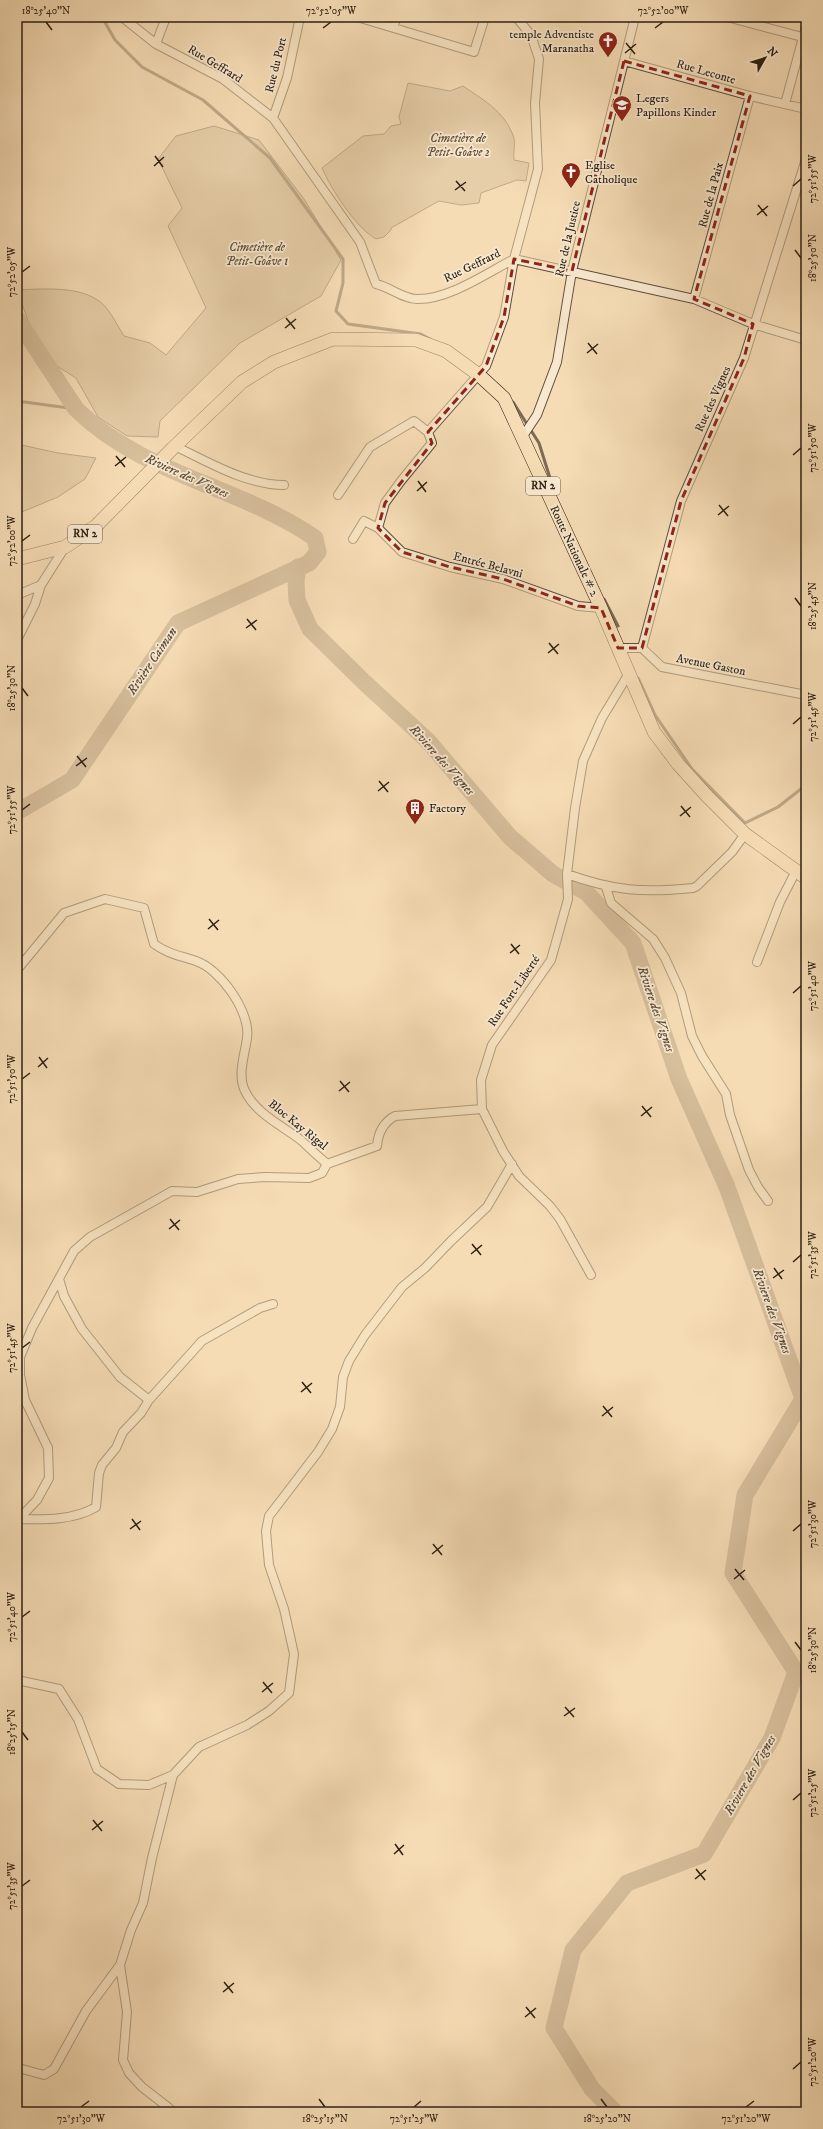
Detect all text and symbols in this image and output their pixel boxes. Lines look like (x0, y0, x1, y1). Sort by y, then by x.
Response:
text: 18°25'40"N (22, 5, 70, 17)
text: 72°52'05"W (306, 5, 357, 17)
text: 72°52'00"W (638, 5, 689, 17)
place label: temple Adventiste Maranatha (509, 27, 595, 56)
church icon: temple Adventiste Maranatha (597, 30, 619, 58)
street label: Rue du Port (262, 36, 290, 94)
north arrow (745, 38, 785, 78)
street label: Rue Geffrard (185, 42, 245, 86)
text: N (764, 44, 780, 60)
street label: Rue Leconte (675, 56, 737, 88)
place label: Legers Papillons Kinder (636, 91, 717, 120)
school or university icon: Legers Papillons Kinder (611, 94, 633, 122)
park label: Cimetière de Petit-Goâve 2 (427, 131, 490, 160)
text: 72°51'55"W (807, 154, 819, 203)
place label: Eglise Catholique (585, 158, 637, 187)
church icon: Eglise Catholique (560, 161, 582, 189)
street label: Rue de la Paix (695, 161, 727, 229)
street label: Rue de la Justice (552, 200, 584, 278)
text: 18°25'50"N (807, 234, 819, 282)
park label: Cimetière de Petit-Goâve 1 (226, 240, 288, 269)
text: 72°52'05"W (6, 246, 18, 297)
street label: Rue Geffrard (441, 246, 503, 286)
street label: Rue des Vignes (692, 364, 734, 434)
text: 72°51'50"W (807, 423, 819, 473)
water label: Riviere des Vignes (142, 450, 232, 502)
road number: RN 2 (526, 477, 560, 495)
street label: Route Nationale # 2 (546, 503, 602, 599)
text: 72°52'00"W (6, 515, 18, 566)
road number: RN 2 (68, 525, 102, 543)
street label: Entrée Belavni (452, 549, 524, 581)
text: 18°25'45"N (807, 582, 819, 630)
water label: Rivière Caiman (123, 624, 181, 699)
street label: Avenue Gaston (675, 651, 748, 679)
text: 18°25'30"N (6, 665, 18, 711)
text: 72°51'45"W (807, 691, 819, 742)
water label: Riviere des Vignes (405, 721, 479, 799)
text: 72°51'55"W (6, 785, 18, 834)
building icon: Factory (404, 797, 426, 825)
place label: Factory (429, 801, 466, 816)
street label: Rue Fort-Liberté (485, 952, 543, 1030)
text: 72°51'40"W (807, 960, 819, 1011)
water label: Riviere des Vignes (634, 963, 678, 1055)
text: 72°51'50"W (6, 1054, 18, 1104)
street label: Bloc Kay Rigal (265, 1097, 331, 1154)
text: 72°51'35"W (807, 1230, 819, 1279)
water label: Riviere des Vignes (749, 1265, 795, 1357)
text: 72°51'45"W (6, 1322, 18, 1373)
text: 72°51'30"W (807, 1499, 819, 1548)
text: 72°51'40"W (6, 1591, 18, 1642)
text: 18°25'30"N (807, 1627, 819, 1673)
text: 18°25'15"N (6, 1709, 18, 1755)
water label: Riviere des Vignes (720, 1731, 780, 1819)
text: 72°51'25"W (807, 1768, 819, 1817)
text: 72°51'35"W (6, 1861, 18, 1910)
text: 72°51'20"W (807, 2037, 819, 2087)
text: 72°51'30"W (57, 2113, 106, 2125)
text: 18°25'15"N (302, 2113, 348, 2125)
text: 72°51'25"W (390, 2113, 439, 2125)
text: 18°25'20"N (583, 2113, 631, 2125)
text: 72°51'20"W (722, 2113, 771, 2125)

